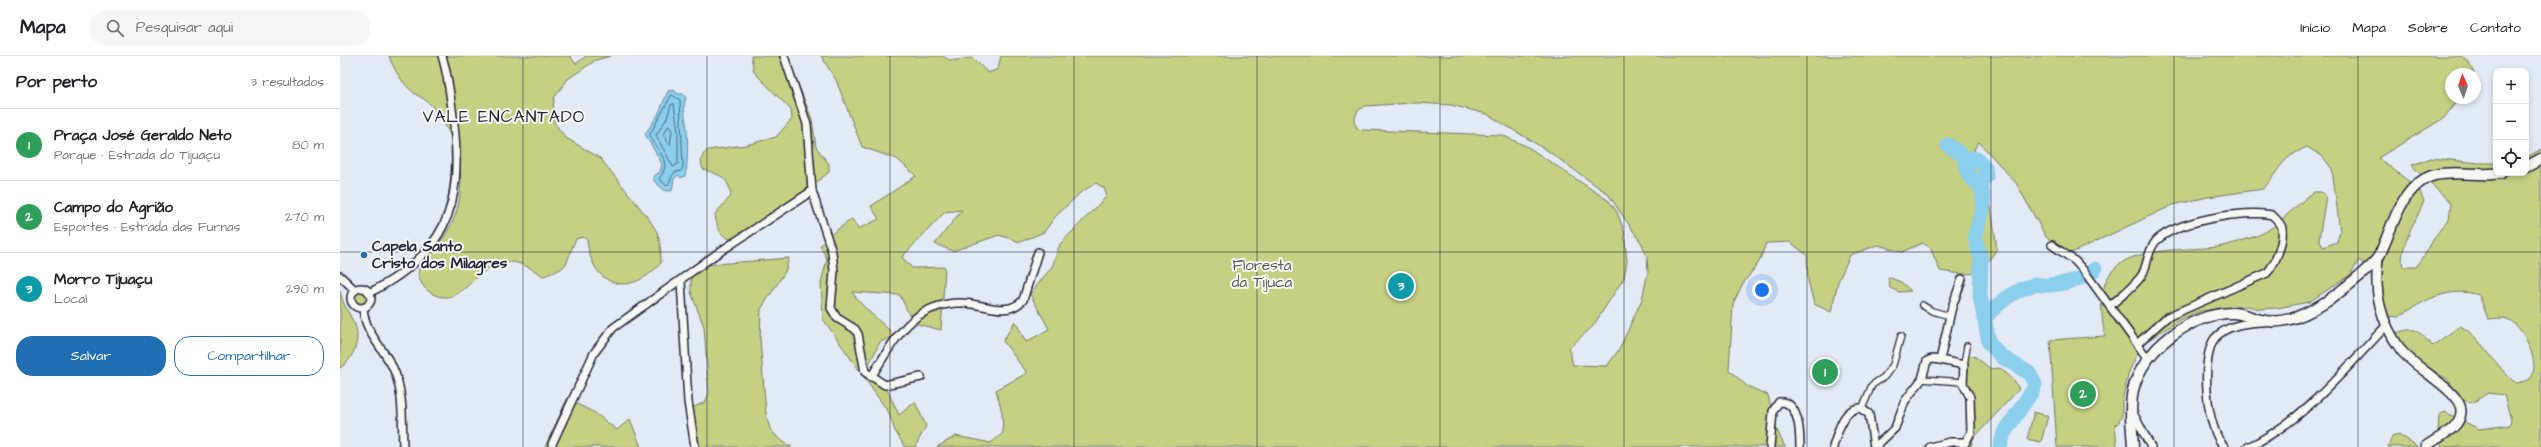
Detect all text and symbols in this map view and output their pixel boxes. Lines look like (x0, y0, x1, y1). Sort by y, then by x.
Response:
search box (90, 10, 370, 46)
text: Mapa (20, 14, 66, 41)
icon: search (104, 17, 126, 39)
text: Pesquisar aqui (136, 17, 233, 38)
text: Início (2300, 18, 2330, 38)
text: Mapa (2352, 18, 2386, 38)
text: Sobre (2408, 18, 2448, 38)
text: Contato (2470, 18, 2521, 38)
north arrow (2445, 68, 2481, 104)
map controls (2493, 68, 2529, 176)
button: + (2493, 68, 2529, 104)
text: Por perto (16, 70, 97, 94)
text: 3 resultados (250, 73, 324, 91)
button: − (2493, 104, 2529, 140)
district label: VALE ENCANTADO (423, 105, 585, 129)
text: Praça José Geraldo Neto (54, 125, 232, 146)
text: 1 (28, 136, 30, 154)
text: 80 m (292, 136, 324, 154)
button: locate (2493, 140, 2529, 176)
text: Parque · Estrada do Tijuaçu (54, 146, 220, 164)
text: Campo do Agrião (54, 197, 173, 218)
text: 2 (25, 208, 33, 226)
text: 270 m (285, 208, 324, 226)
text: Esportes · Estrada das Furnas (54, 218, 240, 236)
place label: Capela Santo Cristo dos Milagres (372, 236, 508, 276)
marker: Capela Santo Cristo dos Milagres (359, 250, 369, 260)
park label: Floresta da Tijuca (1232, 255, 1293, 293)
text: Morro Tijuaçu (54, 269, 152, 290)
pin: 3 (1388, 271, 1414, 301)
text: 3 (26, 280, 32, 298)
text: 290 m (286, 280, 324, 298)
your location (1752, 280, 1772, 300)
text: Local (54, 290, 87, 308)
button: Salvar (16, 336, 166, 376)
button: Compartilhar (174, 336, 324, 376)
pin: 1 (1812, 357, 1838, 387)
pin: 2 (2070, 379, 2096, 409)

